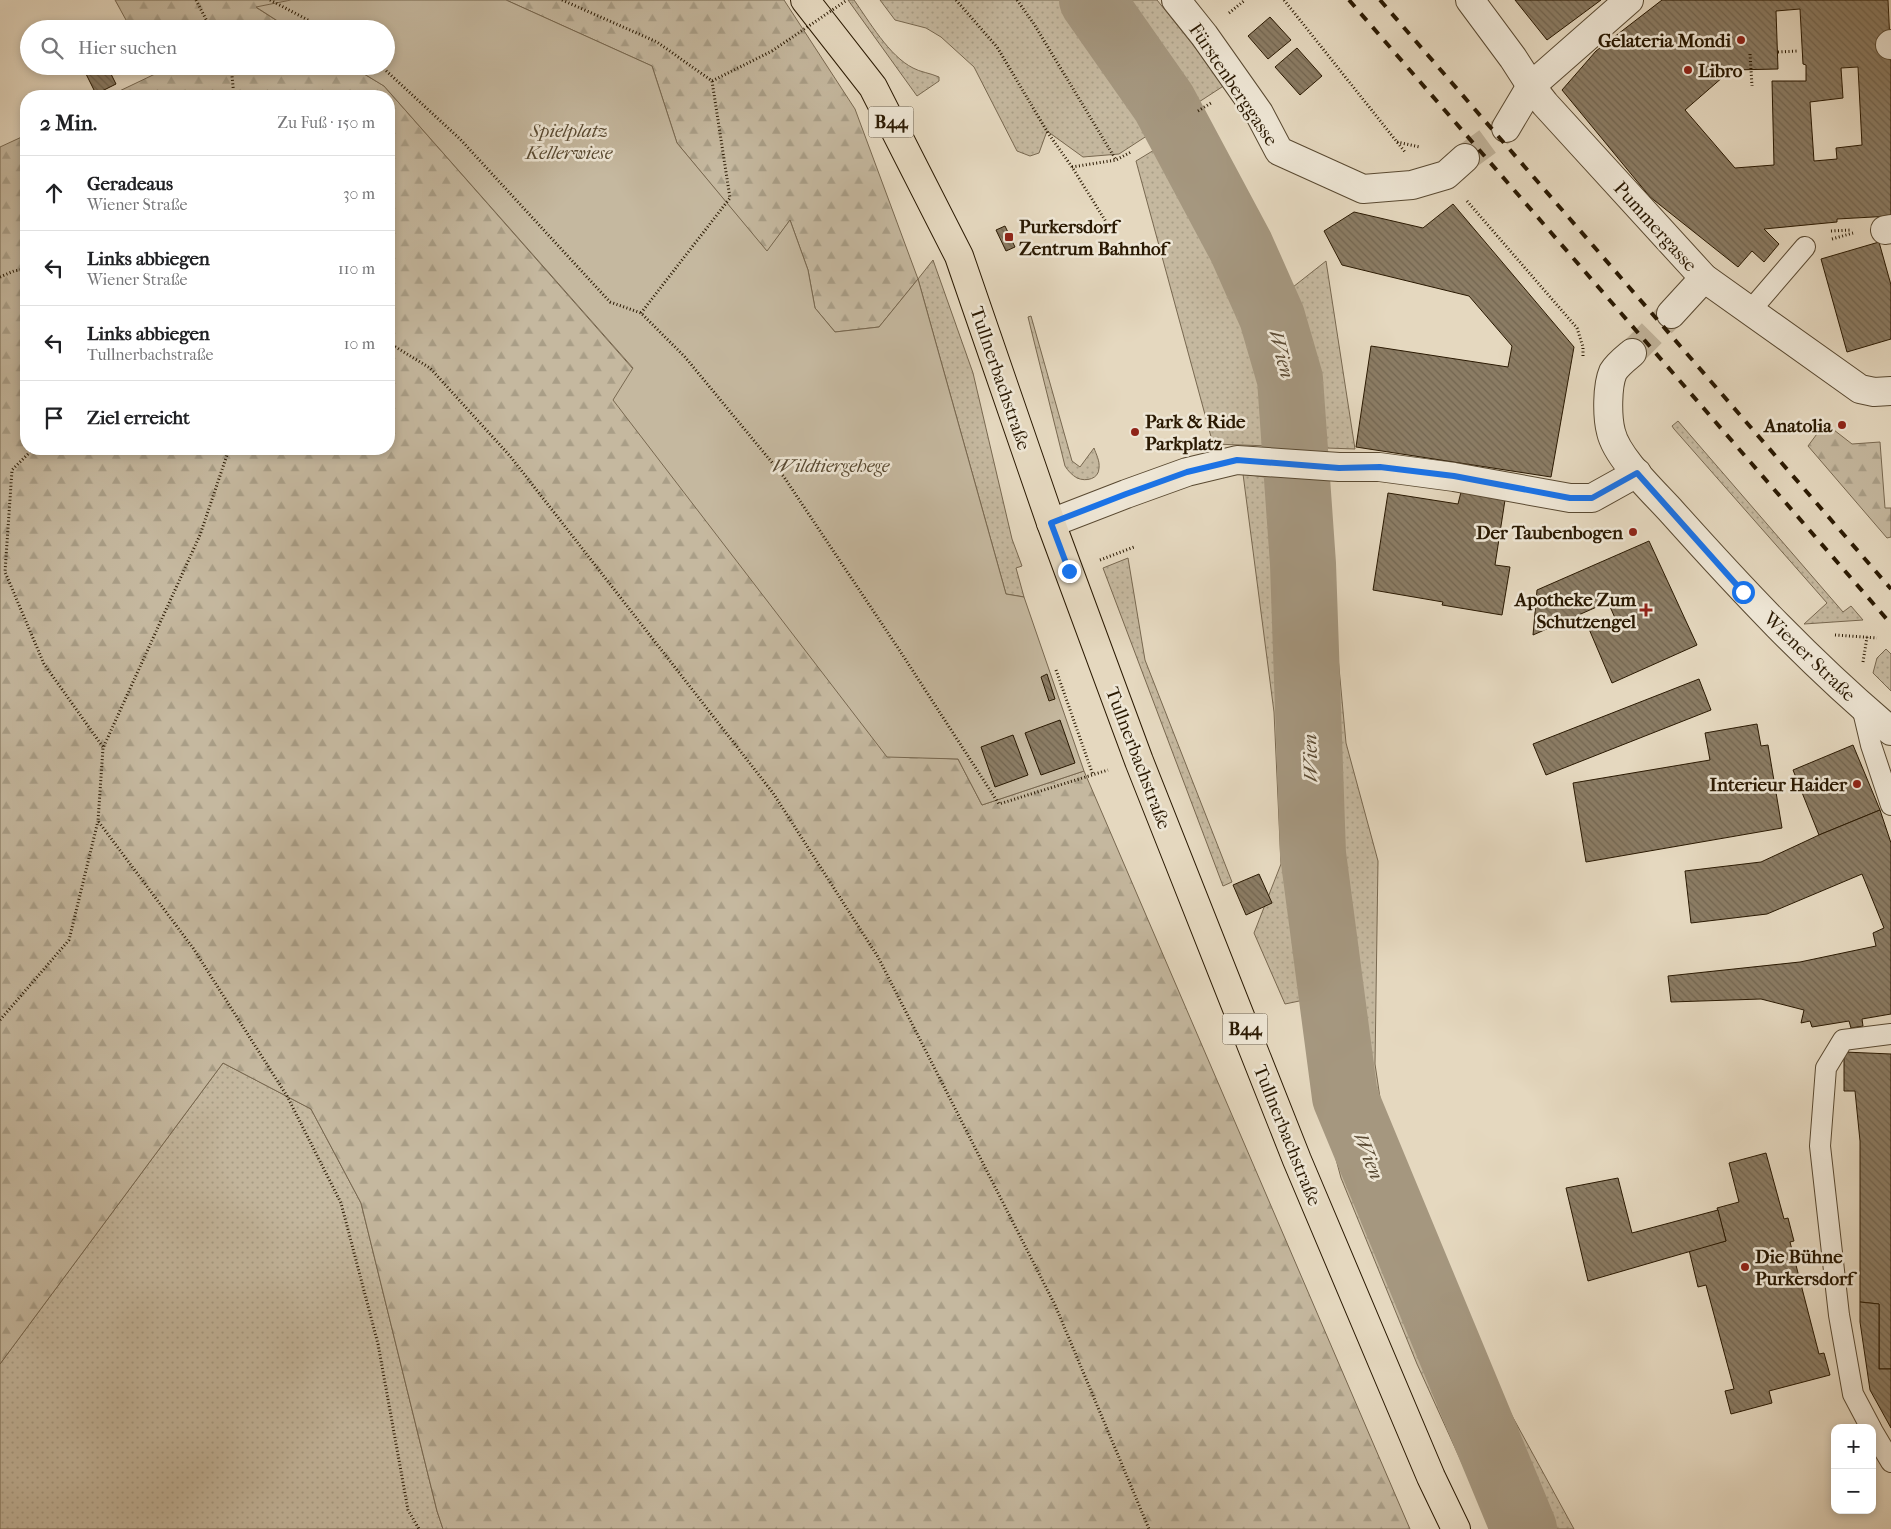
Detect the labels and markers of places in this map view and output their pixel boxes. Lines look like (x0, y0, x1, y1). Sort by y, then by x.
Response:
place label: Gelateria Mondi (1598, 30, 1731, 52)
marker: Gelateria Mondi (1735, 34, 1747, 46)
place label: Libro (1698, 60, 1743, 82)
marker: Libro (1682, 64, 1694, 76)
place label: Purkersdorf Zentrum Bahnhof (1019, 216, 1172, 260)
marker: Purkersdorf Zentrum Bahnhof (1003, 231, 1015, 243)
place label: Park & Ride Parkplatz (1145, 411, 1246, 455)
place label: Anatolia (1763, 415, 1833, 437)
marker: Anatolia (1836, 419, 1848, 431)
marker: Park & Ride Parkplatz (1129, 426, 1141, 438)
place label: Der Taubenbogen (1476, 522, 1624, 544)
marker: Der Taubenbogen (1627, 526, 1639, 538)
place label: Apotheke Zum Schutzengel (1514, 589, 1637, 633)
marker: Apotheke Zum Schutzengel (1640, 604, 1652, 616)
place label: Interieur Haider (1710, 774, 1848, 796)
marker: Interieur Haider (1851, 778, 1863, 790)
place label: Die Bühne Purkersdorf (1755, 1246, 1858, 1290)
marker: Die Bühne Purkersdorf (1739, 1261, 1751, 1273)

